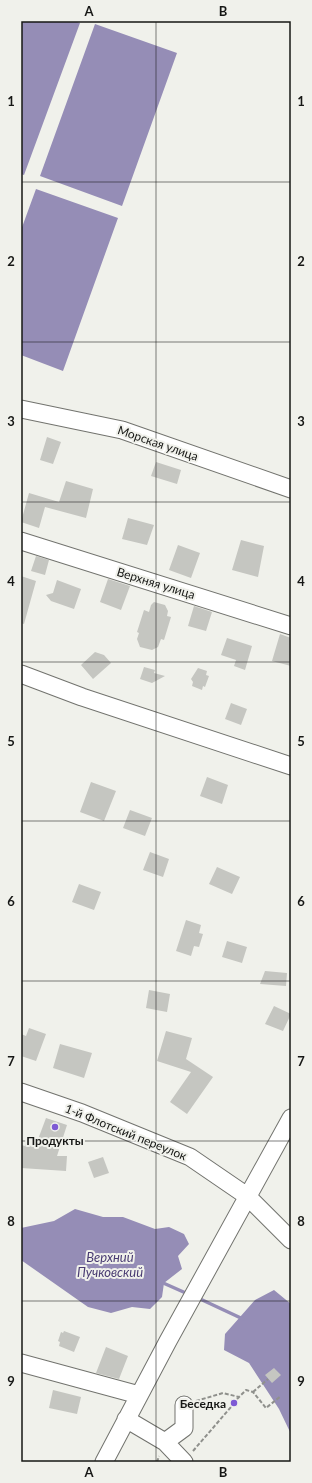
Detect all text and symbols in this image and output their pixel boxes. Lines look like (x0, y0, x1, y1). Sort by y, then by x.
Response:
text: A (83, 3, 94, 19)
text: B (219, 3, 228, 19)
text: 1 (7, 93, 15, 109)
text: 1 (297, 93, 305, 109)
text: 2 (7, 253, 15, 269)
text: 2 (297, 253, 305, 269)
text: 3 (7, 413, 15, 429)
text: 3 (297, 413, 305, 429)
street label: Морская улица (116, 422, 200, 464)
street label: Верхняя улица (115, 564, 197, 602)
text: 4 (7, 573, 15, 589)
text: 4 (297, 573, 305, 589)
text: 5 (7, 733, 15, 749)
text: 5 (297, 733, 305, 749)
text: 6 (7, 893, 15, 909)
text: 6 (297, 893, 305, 909)
text: 7 (7, 1053, 15, 1069)
text: 7 (297, 1053, 305, 1069)
street label: 1-й Флотский переулок (63, 1101, 190, 1164)
marker: Продукты (50, 1122, 60, 1132)
place label: Продукты (26, 1133, 84, 1148)
text: 8 (7, 1213, 15, 1229)
text: 8 (297, 1213, 305, 1229)
water label: Верхний Пучковский (77, 1249, 143, 1280)
text: 9 (7, 1373, 15, 1389)
text: 9 (297, 1373, 305, 1389)
place label: Беседка (180, 1396, 226, 1411)
marker: Беседка (229, 1398, 239, 1408)
text: A (83, 1464, 94, 1480)
text: B (219, 1464, 228, 1480)

